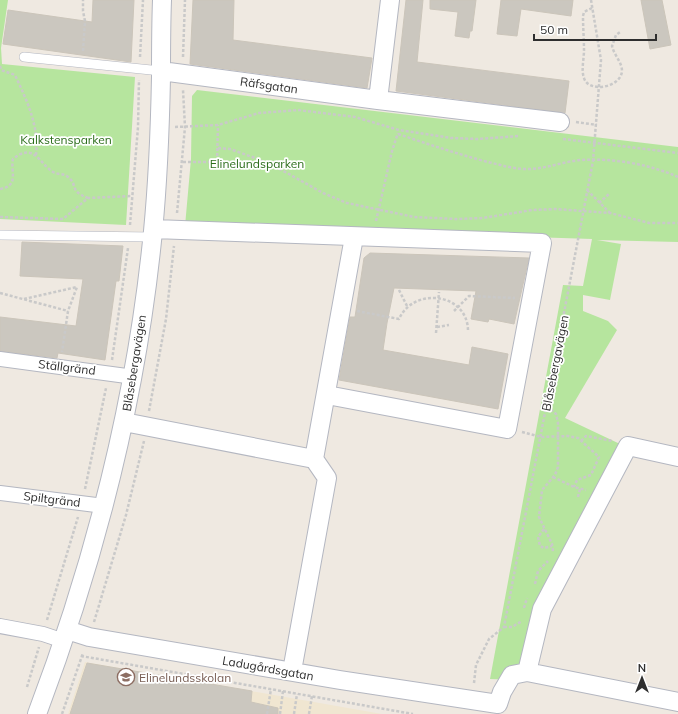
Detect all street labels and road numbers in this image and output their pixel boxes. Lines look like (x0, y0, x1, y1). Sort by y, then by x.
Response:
street label: Räfsgatan (239, 74, 299, 96)
street label: Blåsebergavägen (119, 314, 149, 412)
street label: Blåsebergavägen (538, 314, 572, 412)
street label: Ställgränd (38, 356, 96, 378)
street label: Spiltgränd (23, 488, 81, 510)
street label: Ladugårdsgatan (221, 653, 315, 683)

